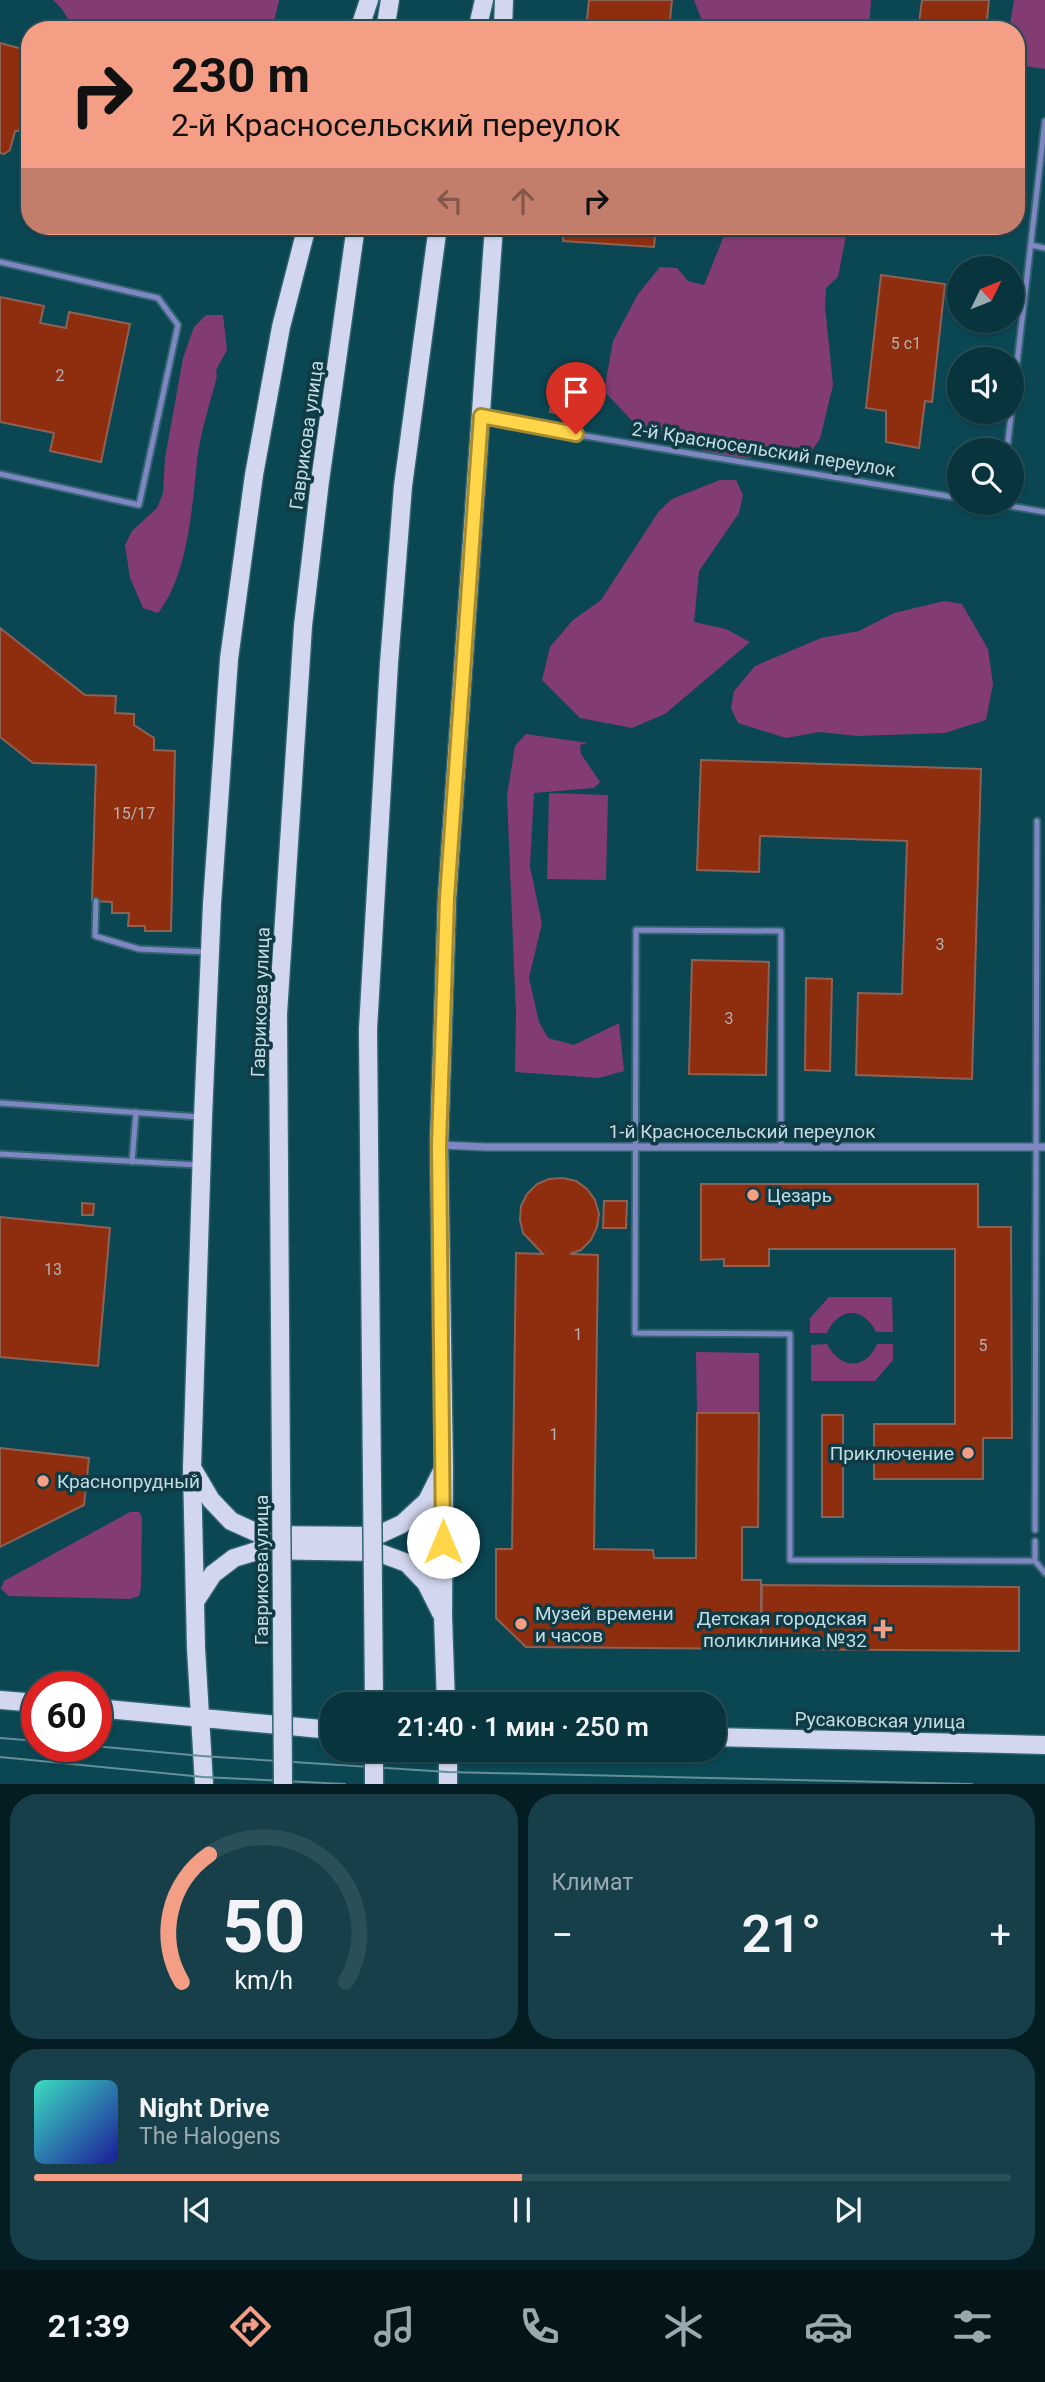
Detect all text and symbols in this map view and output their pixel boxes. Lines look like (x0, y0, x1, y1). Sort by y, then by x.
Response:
text: 230 m (171, 47, 310, 104)
icon: right (56, 49, 147, 140)
text: 2-й Красносельский переулок (171, 106, 621, 144)
icon: left (431, 182, 469, 220)
icon: ahead (504, 182, 542, 220)
icon: right (577, 182, 615, 220)
north arrow (947, 256, 1024, 332)
map controls (947, 256, 1024, 515)
house number: 5 с1 (891, 334, 921, 353)
button: sound (947, 347, 1024, 424)
street label: Гаврикова улица (285, 359, 328, 511)
pin (546, 362, 606, 434)
house number: 2 (56, 366, 65, 385)
icon: arrive (557, 373, 595, 411)
street label: 2-й Красносельский переулок (630, 417, 898, 482)
button: search (947, 438, 1024, 515)
house number: 15/17 (113, 804, 155, 823)
street label: Гаврикова улица (246, 926, 275, 1078)
house number: 3 (936, 935, 945, 954)
house number: 3 (725, 1009, 734, 1028)
street label: 1-й Красносельский переулок (609, 1120, 876, 1143)
place label: Цезарь (767, 1184, 832, 1207)
marker: Цезарь (745, 1187, 761, 1203)
house number: 13 (44, 1260, 62, 1279)
house number: 1 (574, 1325, 583, 1344)
house number: 5 (979, 1336, 988, 1355)
house number: 1 (550, 1425, 559, 1444)
place label: Приключение (830, 1442, 954, 1465)
marker: Приключение (960, 1445, 976, 1461)
place label: Краснопрудный (57, 1470, 200, 1493)
marker: Краснопрудный (35, 1473, 51, 1489)
street label: Гаврикова улица (250, 1495, 273, 1645)
position arrow (406, 1505, 480, 1579)
place label: Музей времени и часов (535, 1602, 674, 1647)
place label: Детская городская поликлиника №32 (697, 1607, 867, 1652)
marker: Музей времени и часов (513, 1616, 529, 1632)
marker: Детская городская поликлиника №32 (873, 1619, 893, 1639)
speed limit sign: 60 (21, 1671, 112, 1762)
street label: Русаковская улица (794, 1708, 966, 1733)
text: 21:40 · 1 мин · 250 m (397, 1712, 649, 1742)
text: Климат (552, 1869, 633, 1896)
text: 50 (222, 1885, 306, 1971)
text: 21° (742, 1904, 821, 1965)
text: − (552, 1913, 573, 1957)
text: + (989, 1913, 1011, 1957)
text: km/h (234, 1966, 293, 1995)
text: Night Drive (139, 2093, 269, 2123)
text: The Halogens (139, 2123, 281, 2150)
icon: previous (178, 2191, 216, 2229)
icon: pause (503, 2191, 541, 2229)
icon: next (829, 2191, 867, 2229)
icon: directions (226, 2302, 275, 2351)
icon: music (370, 2302, 419, 2351)
icon: phone (515, 2302, 564, 2351)
icon: climate (659, 2302, 708, 2351)
icon: car (804, 2302, 853, 2351)
icon: filters (948, 2302, 997, 2351)
text: 21:39 (48, 2307, 130, 2345)

